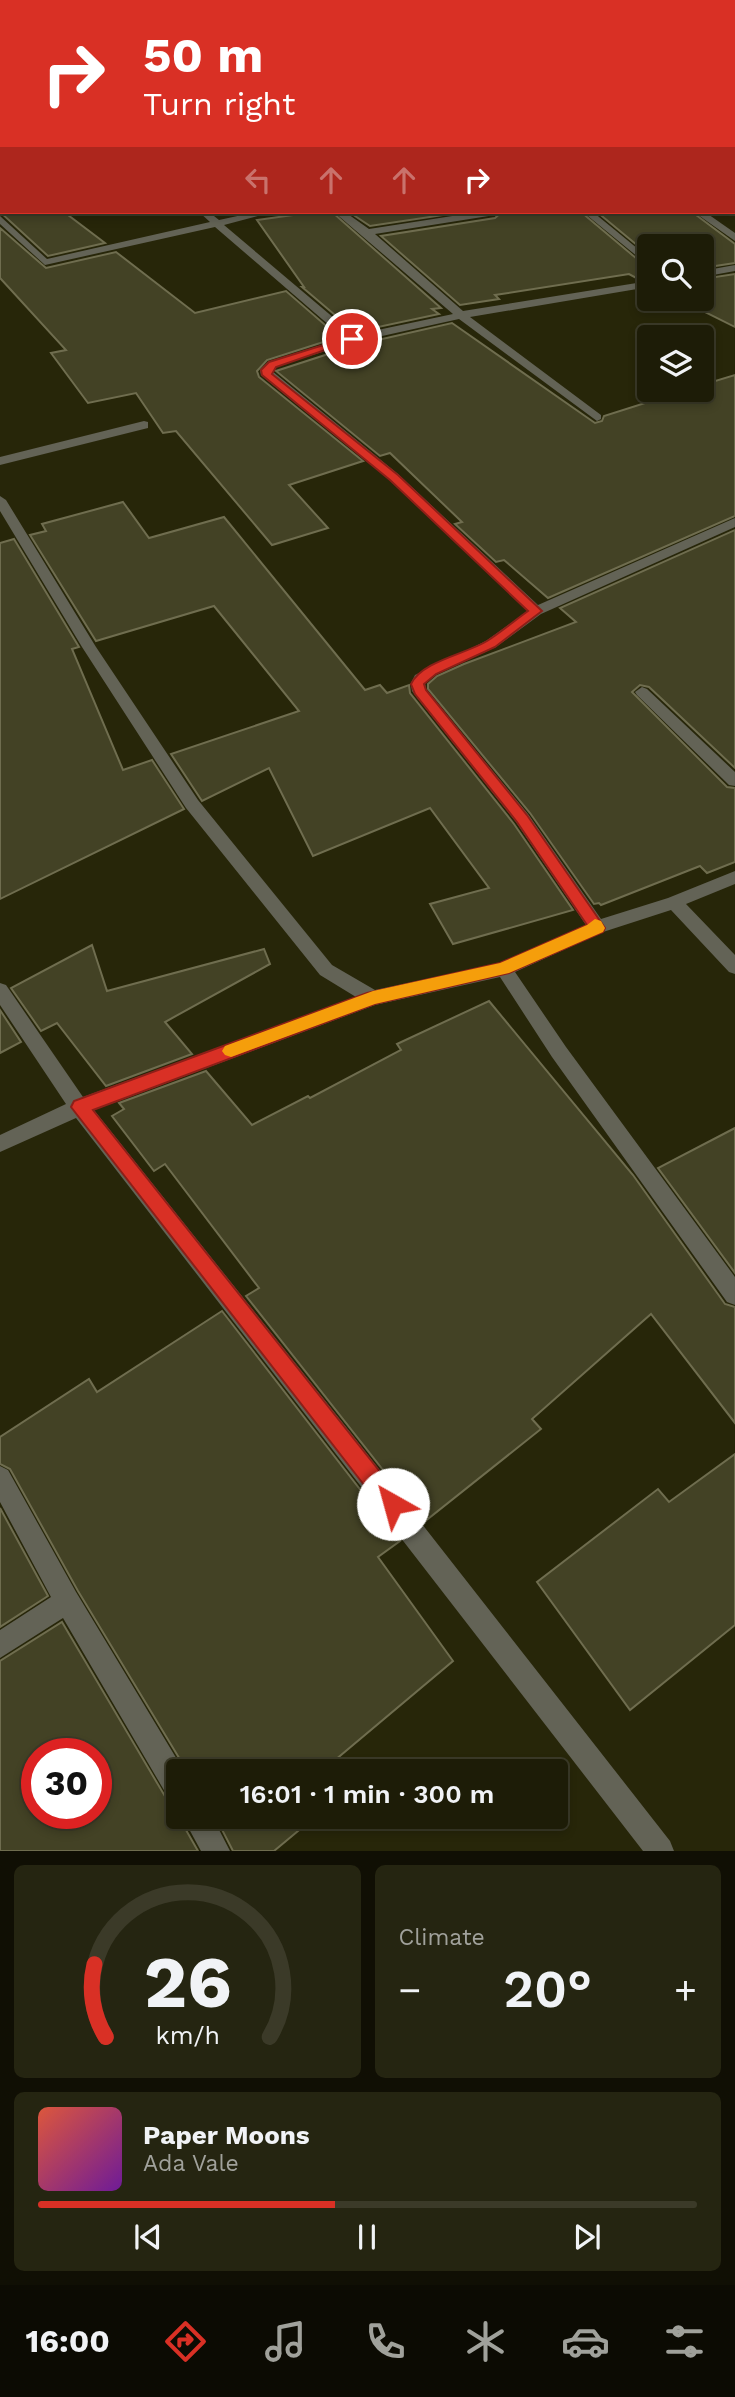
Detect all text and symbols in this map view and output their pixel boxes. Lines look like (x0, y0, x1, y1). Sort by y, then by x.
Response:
text: 50 m (143, 26, 263, 84)
icon: right (28, 28, 119, 119)
text: Turn right (143, 85, 295, 123)
icon: left (239, 161, 277, 199)
icon: ahead (312, 161, 350, 199)
icon: ahead (385, 161, 423, 199)
icon: right (458, 161, 496, 199)
map controls (637, 234, 714, 402)
button: search (637, 234, 714, 311)
pin (322, 309, 382, 369)
icon: arrive (333, 320, 371, 358)
button: layers (637, 325, 714, 402)
position arrow (356, 1467, 430, 1541)
speed limit sign: 30 (21, 1738, 112, 1829)
text: 16:01 · 1 min · 300 m (240, 1779, 494, 1809)
text: Climate (399, 1924, 485, 1951)
text: 26 (143, 1940, 231, 2026)
text: 20° (503, 1959, 592, 2020)
text: − (399, 1968, 421, 2012)
text: + (674, 1968, 697, 2012)
text: km/h (155, 2021, 219, 2050)
text: Paper Moons (143, 2120, 310, 2150)
text: Ada Vale (143, 2150, 239, 2177)
icon: previous (129, 2218, 167, 2256)
icon: pause (348, 2218, 386, 2256)
icon: next (568, 2218, 606, 2256)
icon: directions (161, 2317, 210, 2366)
icon: music (261, 2317, 310, 2366)
icon: phone (361, 2317, 410, 2366)
icon: climate (461, 2317, 510, 2366)
icon: car (561, 2317, 610, 2366)
icon: filters (660, 2317, 709, 2366)
text: 16:00 (25, 2322, 110, 2360)

